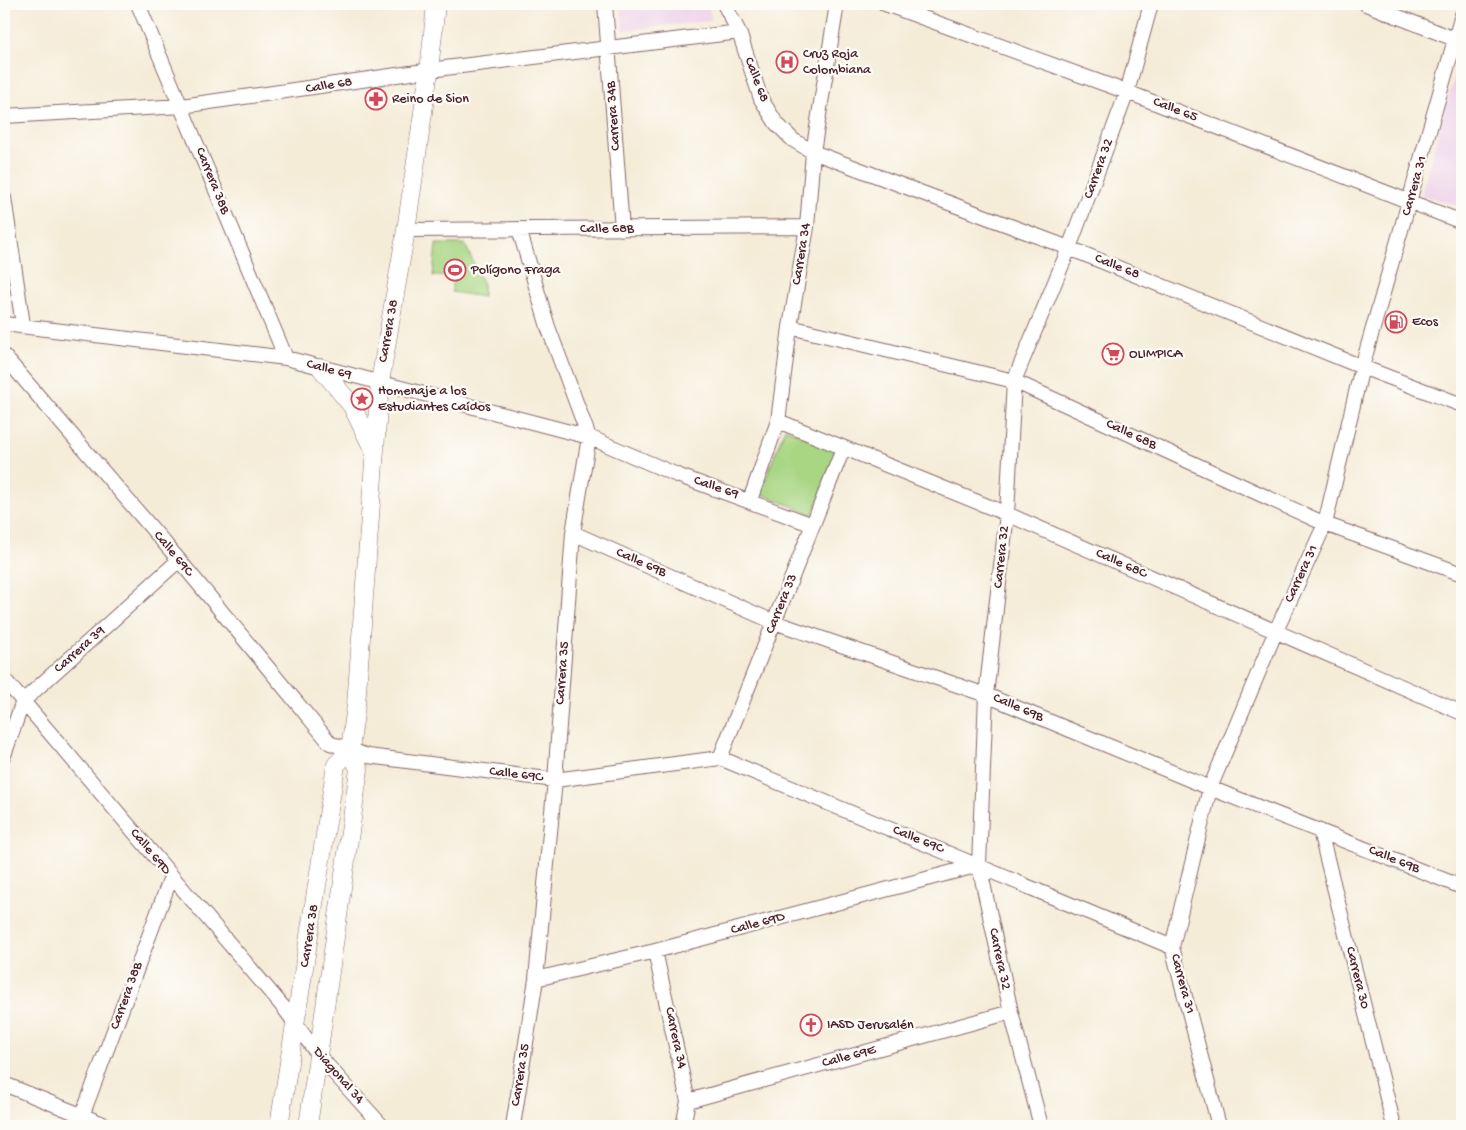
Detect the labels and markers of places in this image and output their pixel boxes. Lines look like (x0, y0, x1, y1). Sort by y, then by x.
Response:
place label: Cruz Roja Colombiana (803, 46, 872, 79)
hospital icon: Cruz Roja Colombiana (775, 50, 799, 74)
pharmacy icon: Reino de Sion (364, 87, 388, 111)
place label: Reino de Sion (392, 91, 469, 108)
sports icon: Polígono Fraga (443, 258, 467, 282)
place label: Polígono Fraga (470, 262, 561, 279)
fuel station icon: Ecos (1384, 310, 1408, 334)
place label: Ecos (1412, 314, 1439, 331)
supermarket icon: OLIMPICA (1101, 342, 1125, 366)
place label: OLIMPICA (1129, 346, 1183, 363)
place label: Homenaje a los Estudiantes Caídos (378, 383, 491, 416)
place icon: Homenaje a los Estudiantes Caídos (350, 387, 374, 411)
church icon: IASD Jerusalén (799, 1013, 823, 1037)
place label: IASD Jerusalén (827, 1017, 914, 1034)

